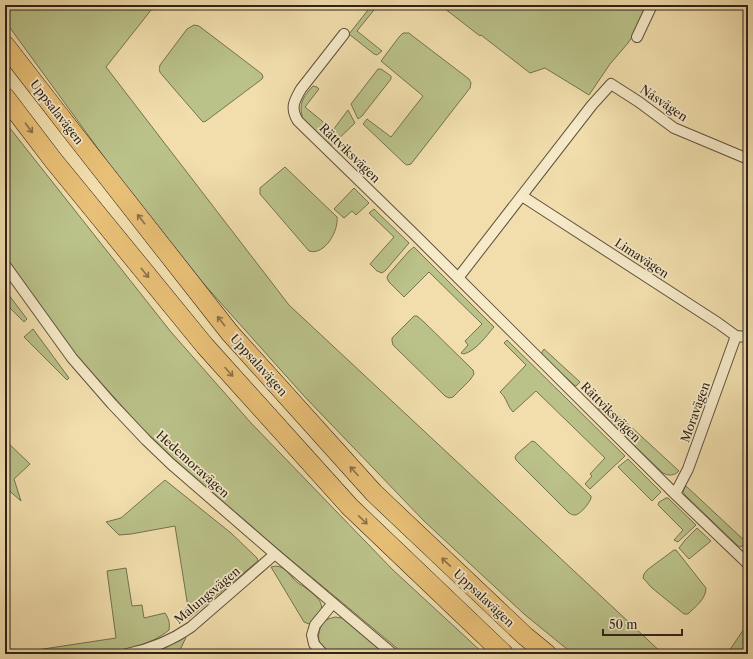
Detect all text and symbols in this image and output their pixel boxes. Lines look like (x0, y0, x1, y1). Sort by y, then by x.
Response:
street label: Uppsalavägen (27, 77, 87, 148)
street label: Nåsvägen (637, 82, 691, 125)
street label: Rättviksvägen (316, 120, 384, 186)
one-way arrow (24, 122, 33, 133)
one-way arrow (136, 213, 145, 224)
street label: Limavägen (612, 235, 672, 281)
one-way arrow (141, 267, 150, 278)
one-way arrow (217, 315, 225, 326)
street label: Uppsalavägen (227, 331, 291, 399)
one-way arrow (224, 367, 234, 377)
street label: Rättviksvägen (578, 379, 645, 446)
street label: Moravägen (677, 379, 713, 444)
street label: Hedemoravägen (153, 427, 233, 501)
one-way arrow (349, 465, 358, 476)
one-way arrow (358, 516, 369, 525)
one-way arrow (441, 557, 451, 567)
street label: Malungsvägen (171, 563, 243, 627)
street label: Uppsalavägen (450, 566, 518, 630)
scale bar (603, 611, 682, 637)
text: 50 m (609, 617, 638, 632)

